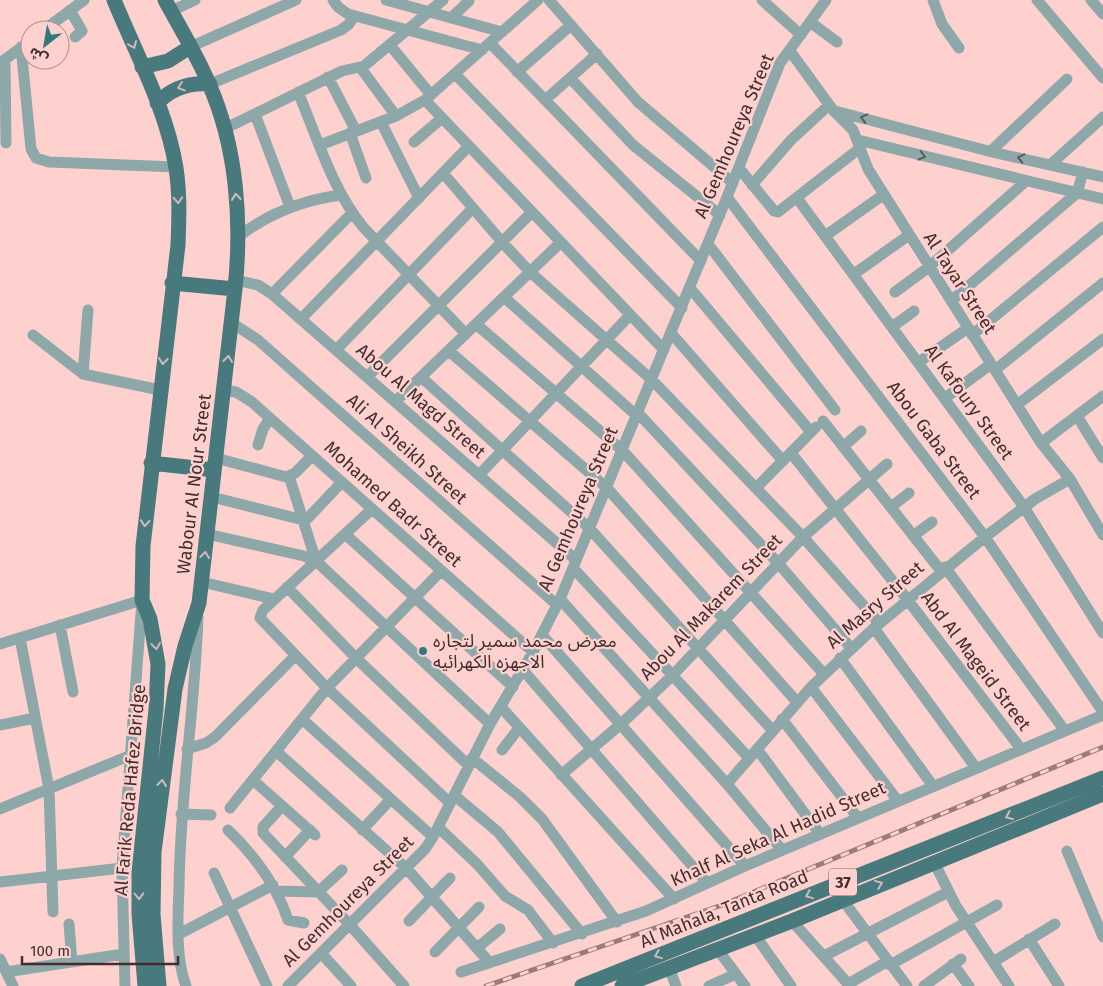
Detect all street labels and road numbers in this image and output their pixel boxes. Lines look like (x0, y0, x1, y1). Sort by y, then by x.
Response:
street label: Al Gemhoureya Street (689, 50, 779, 222)
street label: Al Tayar Street (919, 228, 1001, 339)
street label: Abou Al Magd Street (352, 339, 491, 463)
street label: Al Kafoury Street (920, 340, 1018, 464)
street label: Abou Gaba Street (883, 377, 986, 504)
street label: Ali Al Sheikh Street (342, 389, 472, 509)
street label: Wabour Al Nour Street (172, 392, 216, 576)
street label: Al Gemhoureya Street (533, 423, 623, 595)
street label: Mohamed Badr Street (320, 436, 467, 572)
street label: Abou Al Makarem Street (635, 529, 787, 685)
street label: Al Masry Street (822, 556, 929, 653)
street label: Abd Al Mageid Street (916, 587, 1036, 735)
street label: Al Farik Reda Hafez Bridge (110, 683, 150, 897)
street label: Khalf Al Seka Al Hadid Street (667, 776, 889, 891)
street label: Al Gemhoureya Street (278, 830, 419, 971)
street label: Al Mahala, Tanta Road (637, 865, 811, 953)
road number: 37 (829, 869, 857, 896)

